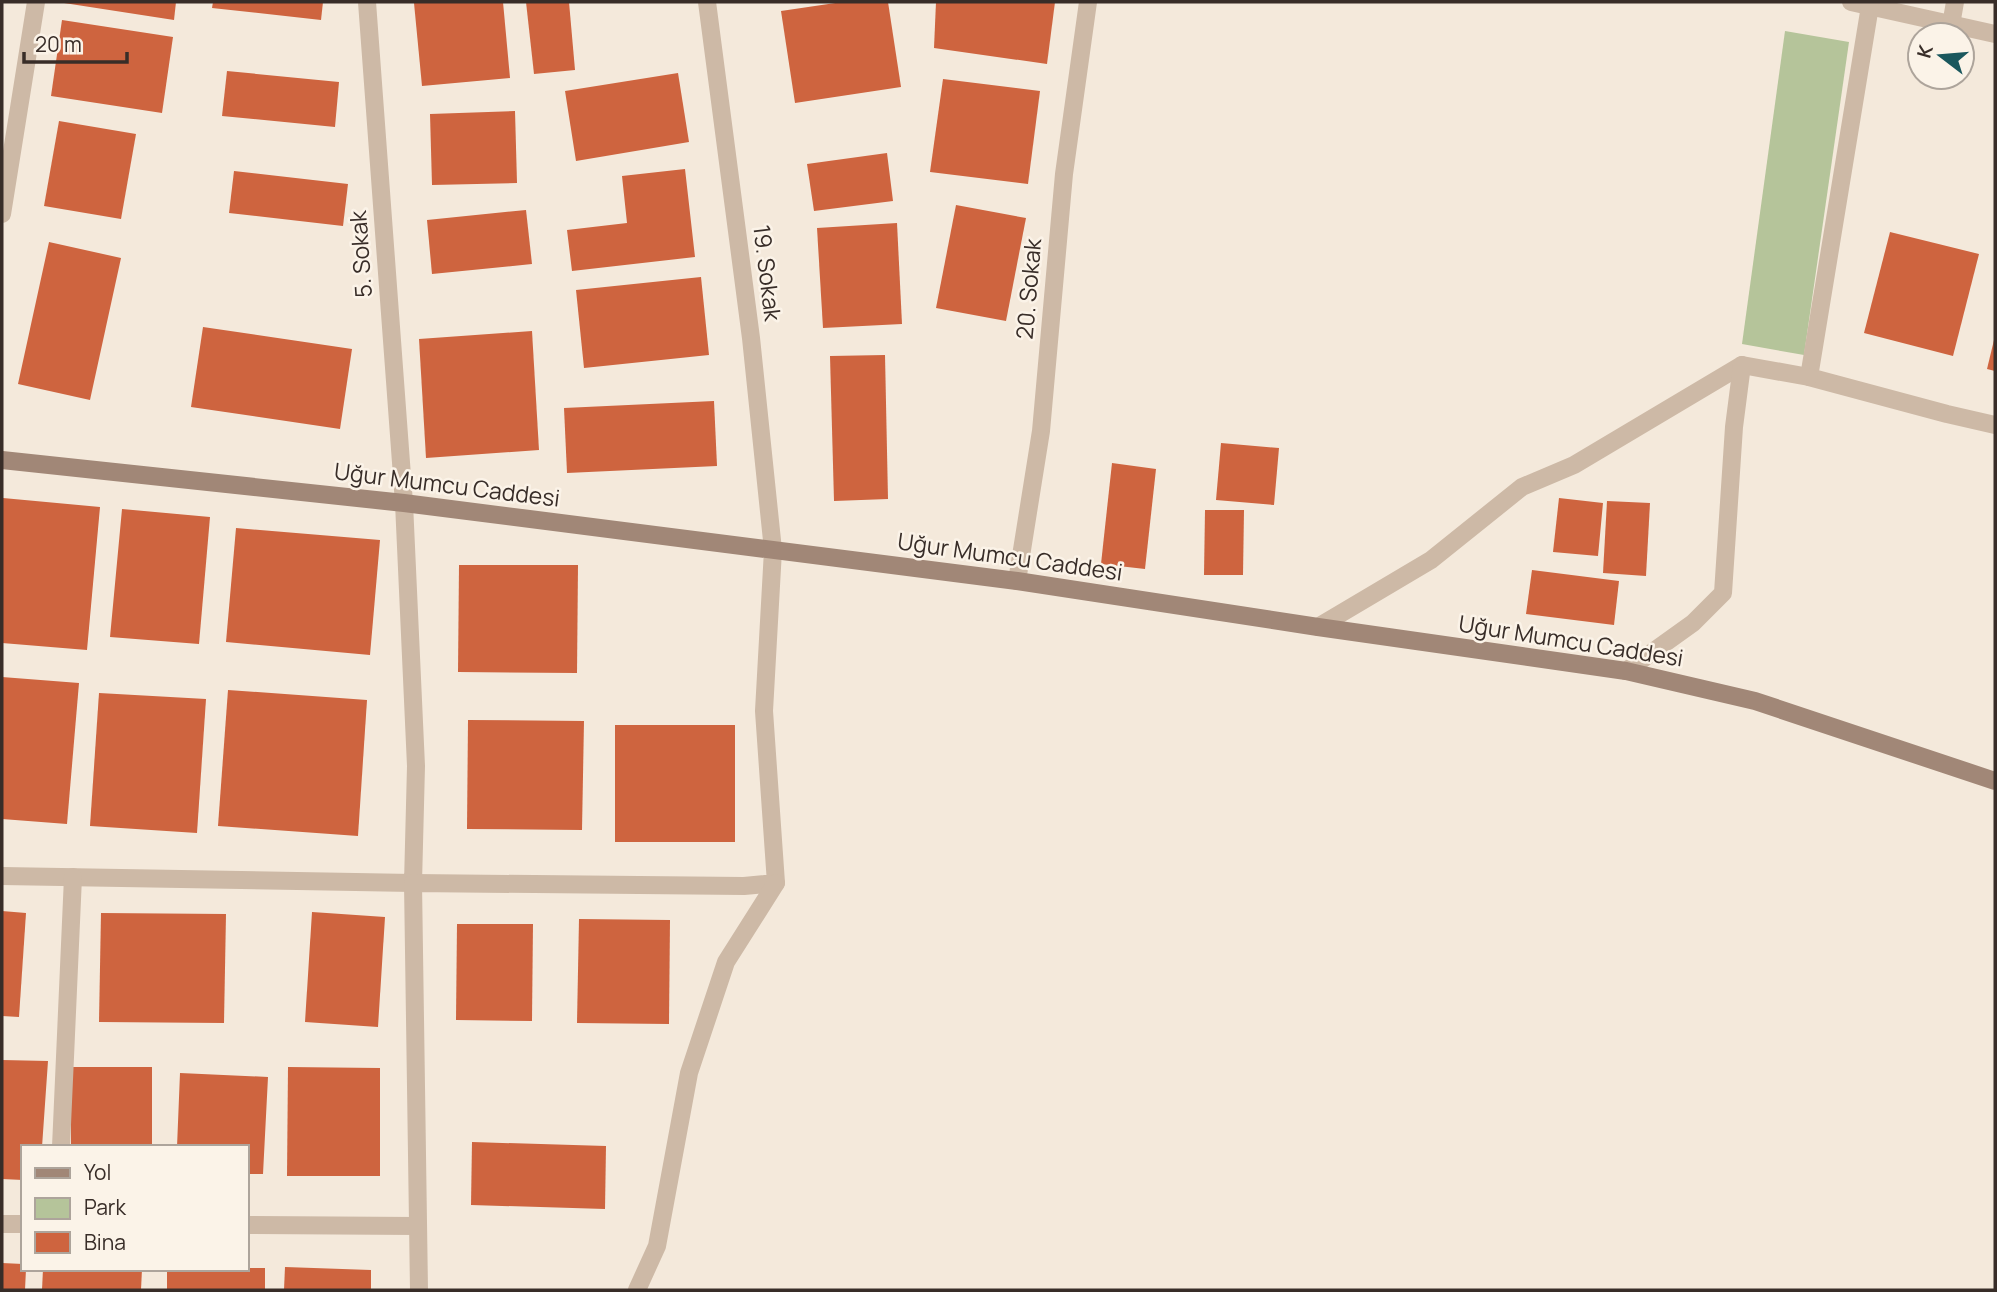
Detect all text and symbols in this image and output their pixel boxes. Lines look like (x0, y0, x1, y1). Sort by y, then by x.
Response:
scale bar (24, 21, 128, 65)
north arrow (1906, 21, 1976, 91)
text: 20 m (35, 30, 82, 58)
text: K (1910, 41, 1939, 61)
street label: 5. Sokak (341, 209, 379, 299)
street label: 19. Sokak (746, 223, 790, 323)
street label: 20. Sokak (1008, 237, 1048, 341)
street label: Uğur Mumcu Caddesi (332, 454, 562, 514)
street label: Uğur Mumcu Caddesi (895, 524, 1125, 588)
street label: Uğur Mumcu Caddesi (1456, 606, 1686, 674)
legend (21, 1145, 248, 1271)
text: Yol (84, 1158, 111, 1186)
text: Park (84, 1193, 126, 1221)
text: Bina (84, 1228, 126, 1256)

